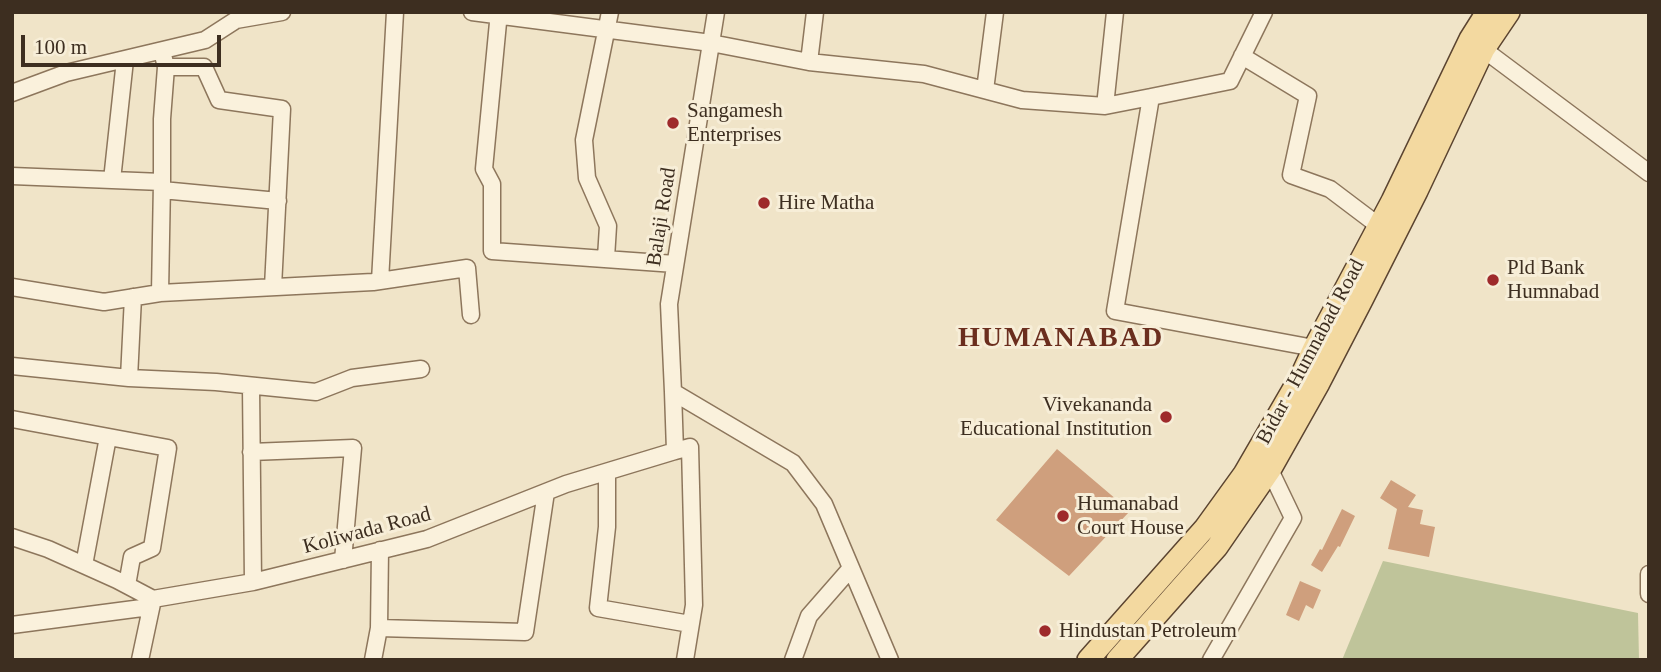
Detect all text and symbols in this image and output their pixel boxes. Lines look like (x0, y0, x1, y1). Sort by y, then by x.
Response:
scale bar (24, 21, 224, 65)
text: 100 m (34, 35, 87, 59)
place label: Sangamesh Enterprises (687, 98, 783, 148)
marker: Sangamesh Enterprises (665, 115, 681, 131)
street label: Balaji Road (642, 166, 682, 268)
place label: Hire Matha (778, 190, 874, 216)
marker: Hire Matha (756, 195, 772, 211)
street label: Bidar - Humnabad Road (1252, 255, 1370, 449)
place label: Pld Bank Humnabad (1507, 255, 1599, 305)
marker: Pld Bank Humnabad (1485, 272, 1501, 288)
district label: HUMANABAD (959, 322, 1163, 356)
place label: Vivekananda Educational Institution (960, 392, 1152, 442)
marker: Vivekananda Educational Institution (1158, 409, 1174, 425)
place label: Humanabad Court House (1077, 491, 1184, 541)
street label: Koliwada Road (300, 502, 434, 560)
marker: Humanabad Court House (1055, 508, 1071, 524)
place label: Hindustan Petroleum (1059, 618, 1237, 644)
marker: Hindustan Petroleum (1037, 623, 1053, 639)

